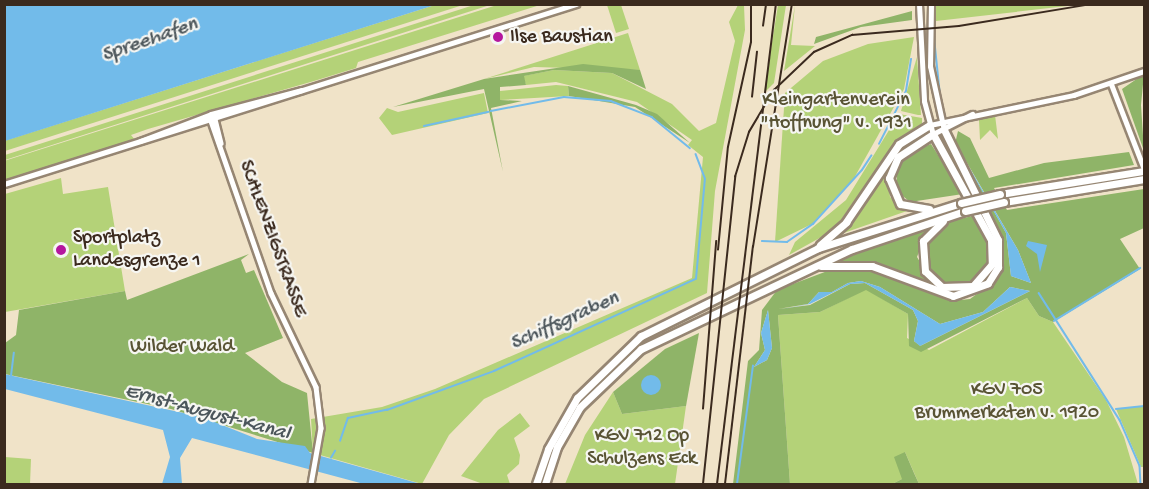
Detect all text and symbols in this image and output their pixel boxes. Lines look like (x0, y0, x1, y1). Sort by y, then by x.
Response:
water label: Spreehafen (99, 13, 201, 69)
place label: Ilse Baustian (510, 25, 613, 49)
marker: Ilse Baustian (491, 30, 505, 44)
park label: Kleingartenverein "Hoffnung" v. 1931 (760, 89, 912, 136)
street label: SCHLENZIGSTRASSE (233, 157, 311, 321)
place label: Sportplatz Landesgrenze 1 (73, 226, 201, 273)
marker: Sportplatz Landesgrenze 1 (54, 243, 68, 257)
water label: Schiffsgraben (507, 287, 623, 357)
park label: Wilder Wald (130, 335, 234, 359)
park label: KGV 705 Brummerkaten v. 1920 (915, 379, 1099, 426)
water label: Ernst-August-Kanal (122, 380, 292, 448)
park label: KGV 712 Op Schulzens Eck (587, 425, 697, 472)

